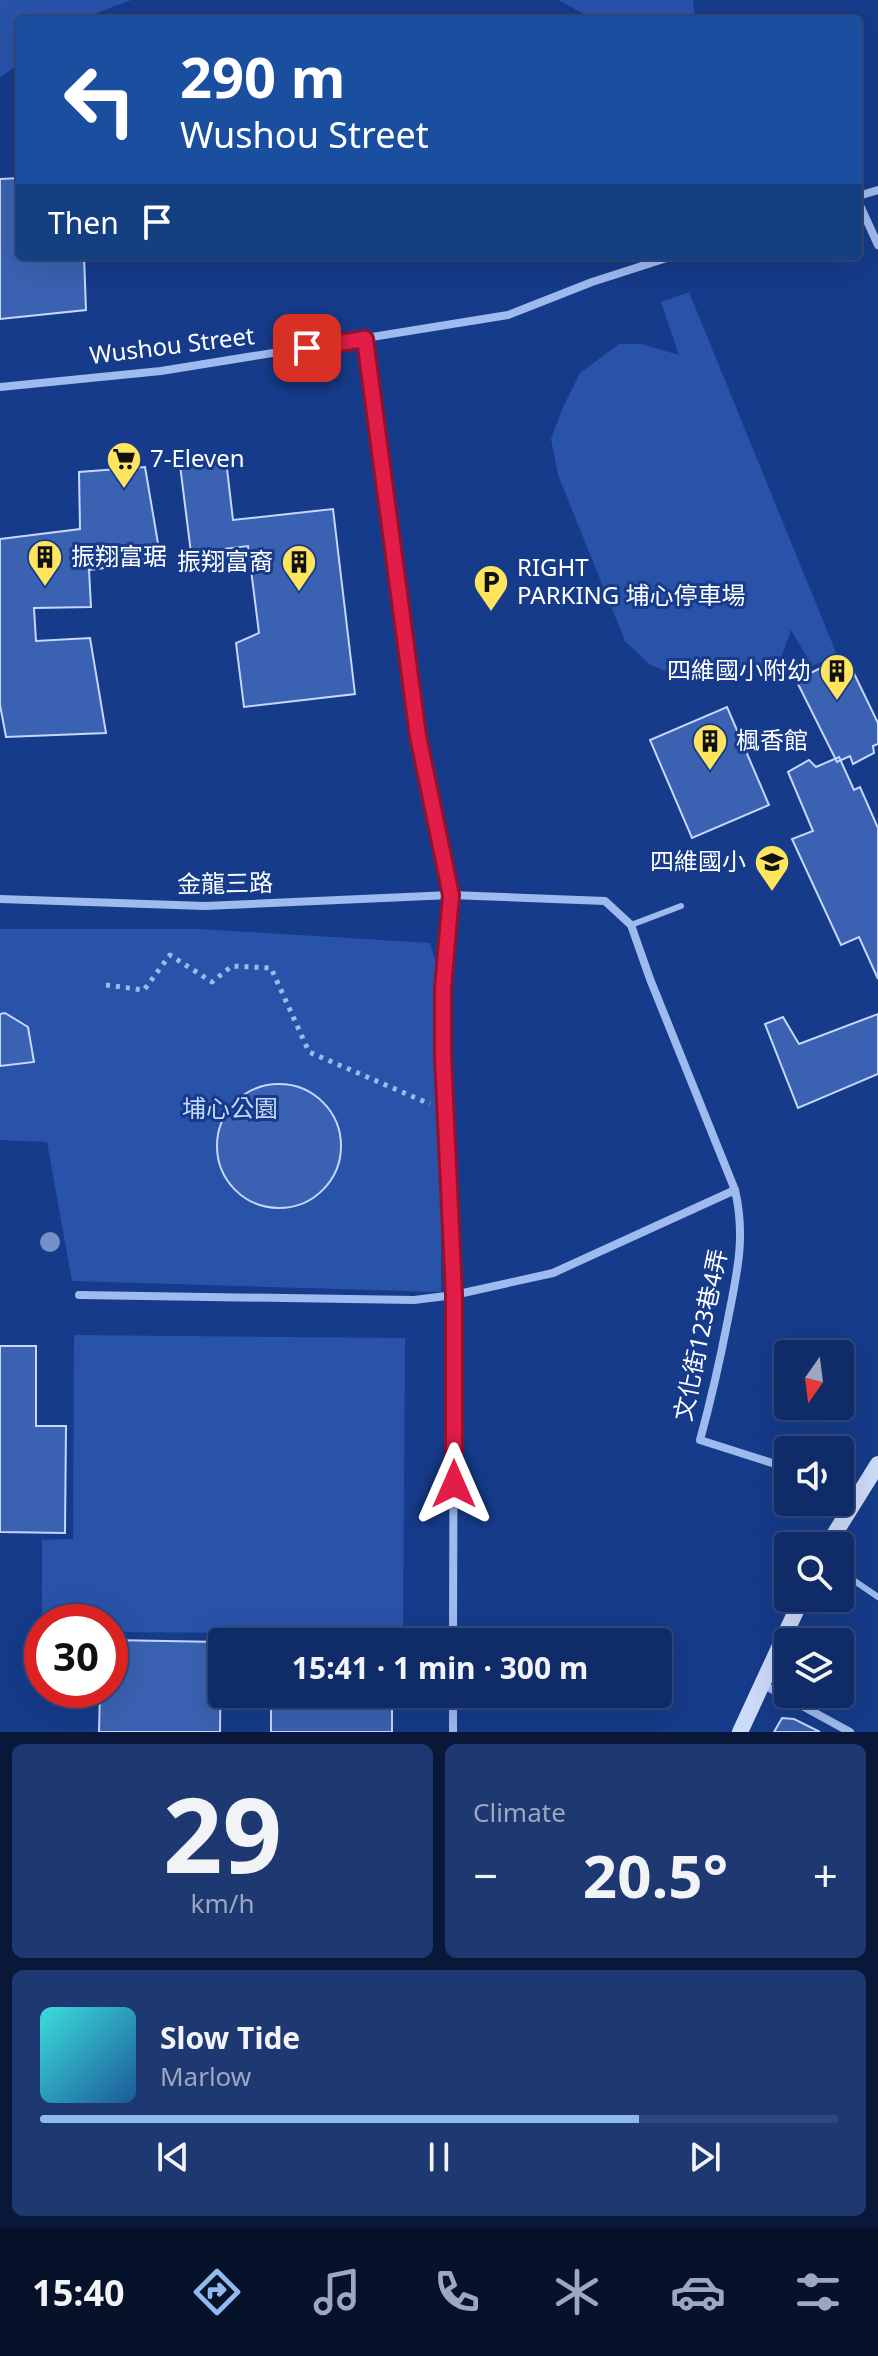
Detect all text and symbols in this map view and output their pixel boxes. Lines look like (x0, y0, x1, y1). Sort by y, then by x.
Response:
text: 290 m (180, 38, 345, 114)
icon: left (48, 48, 152, 152)
text: Wushou Street (180, 110, 429, 159)
icon: arrive (135, 200, 179, 244)
text: Then (48, 202, 119, 243)
pin (273, 314, 341, 382)
street label: Wushou Street (88, 318, 256, 371)
icon: arrive (285, 326, 329, 370)
supermarket icon: 7-Eleven (105, 440, 143, 490)
place label: 7-Eleven (150, 441, 245, 474)
building icon: 振翔富琚 (26, 538, 64, 588)
place label: 振翔富琚 (71, 539, 167, 572)
building icon: 振翔富裔 (280, 543, 318, 593)
place label: 振翔富裔 (177, 544, 273, 577)
place label: RIGHT PARKING 埔心停車場 (517, 550, 746, 611)
parking icon: RIGHT PARKING 埔心停車場 (472, 563, 510, 613)
building icon: 四維國小附幼 (818, 652, 856, 702)
place label: 四維國小附幼 (667, 653, 811, 686)
building icon: 楓香館 (691, 722, 729, 772)
place label: 楓香館 (736, 723, 808, 756)
school or university icon: 四維國小 (753, 843, 791, 893)
place label: 四維國小 (650, 844, 746, 877)
street label: 金龍三路 (177, 865, 273, 900)
park label: 埔心公園 (182, 1091, 278, 1124)
street label: 文化街123巷4弄 (665, 1246, 734, 1424)
north arrow (774, 1340, 854, 1420)
map controls (774, 1340, 854, 1708)
button: sound (774, 1436, 854, 1516)
position arrow (412, 1442, 496, 1526)
button: search (774, 1532, 854, 1612)
speed limit sign: 30 (24, 1604, 128, 1708)
button: layers (774, 1628, 854, 1708)
text: 15:41 · 1 min · 300 m (292, 1647, 588, 1688)
text: 29 (163, 1762, 282, 1903)
text: Climate (473, 1794, 566, 1830)
text: 20.5° (583, 1834, 728, 1916)
text: − (473, 1845, 498, 1905)
text: + (813, 1845, 838, 1905)
text: km/h (191, 1885, 254, 1921)
text: Slow Tide (160, 2017, 300, 2058)
text: Marlow (160, 2058, 251, 2094)
icon: previous (151, 2135, 195, 2179)
icon: pause (417, 2135, 461, 2179)
icon: next (683, 2135, 727, 2179)
icon: directions (189, 2264, 245, 2320)
icon: music (309, 2264, 365, 2320)
icon: phone (429, 2264, 485, 2320)
icon: climate (549, 2264, 605, 2320)
icon: car (670, 2264, 726, 2320)
icon: filters (790, 2264, 846, 2320)
text: 15:40 (32, 2268, 125, 2317)

